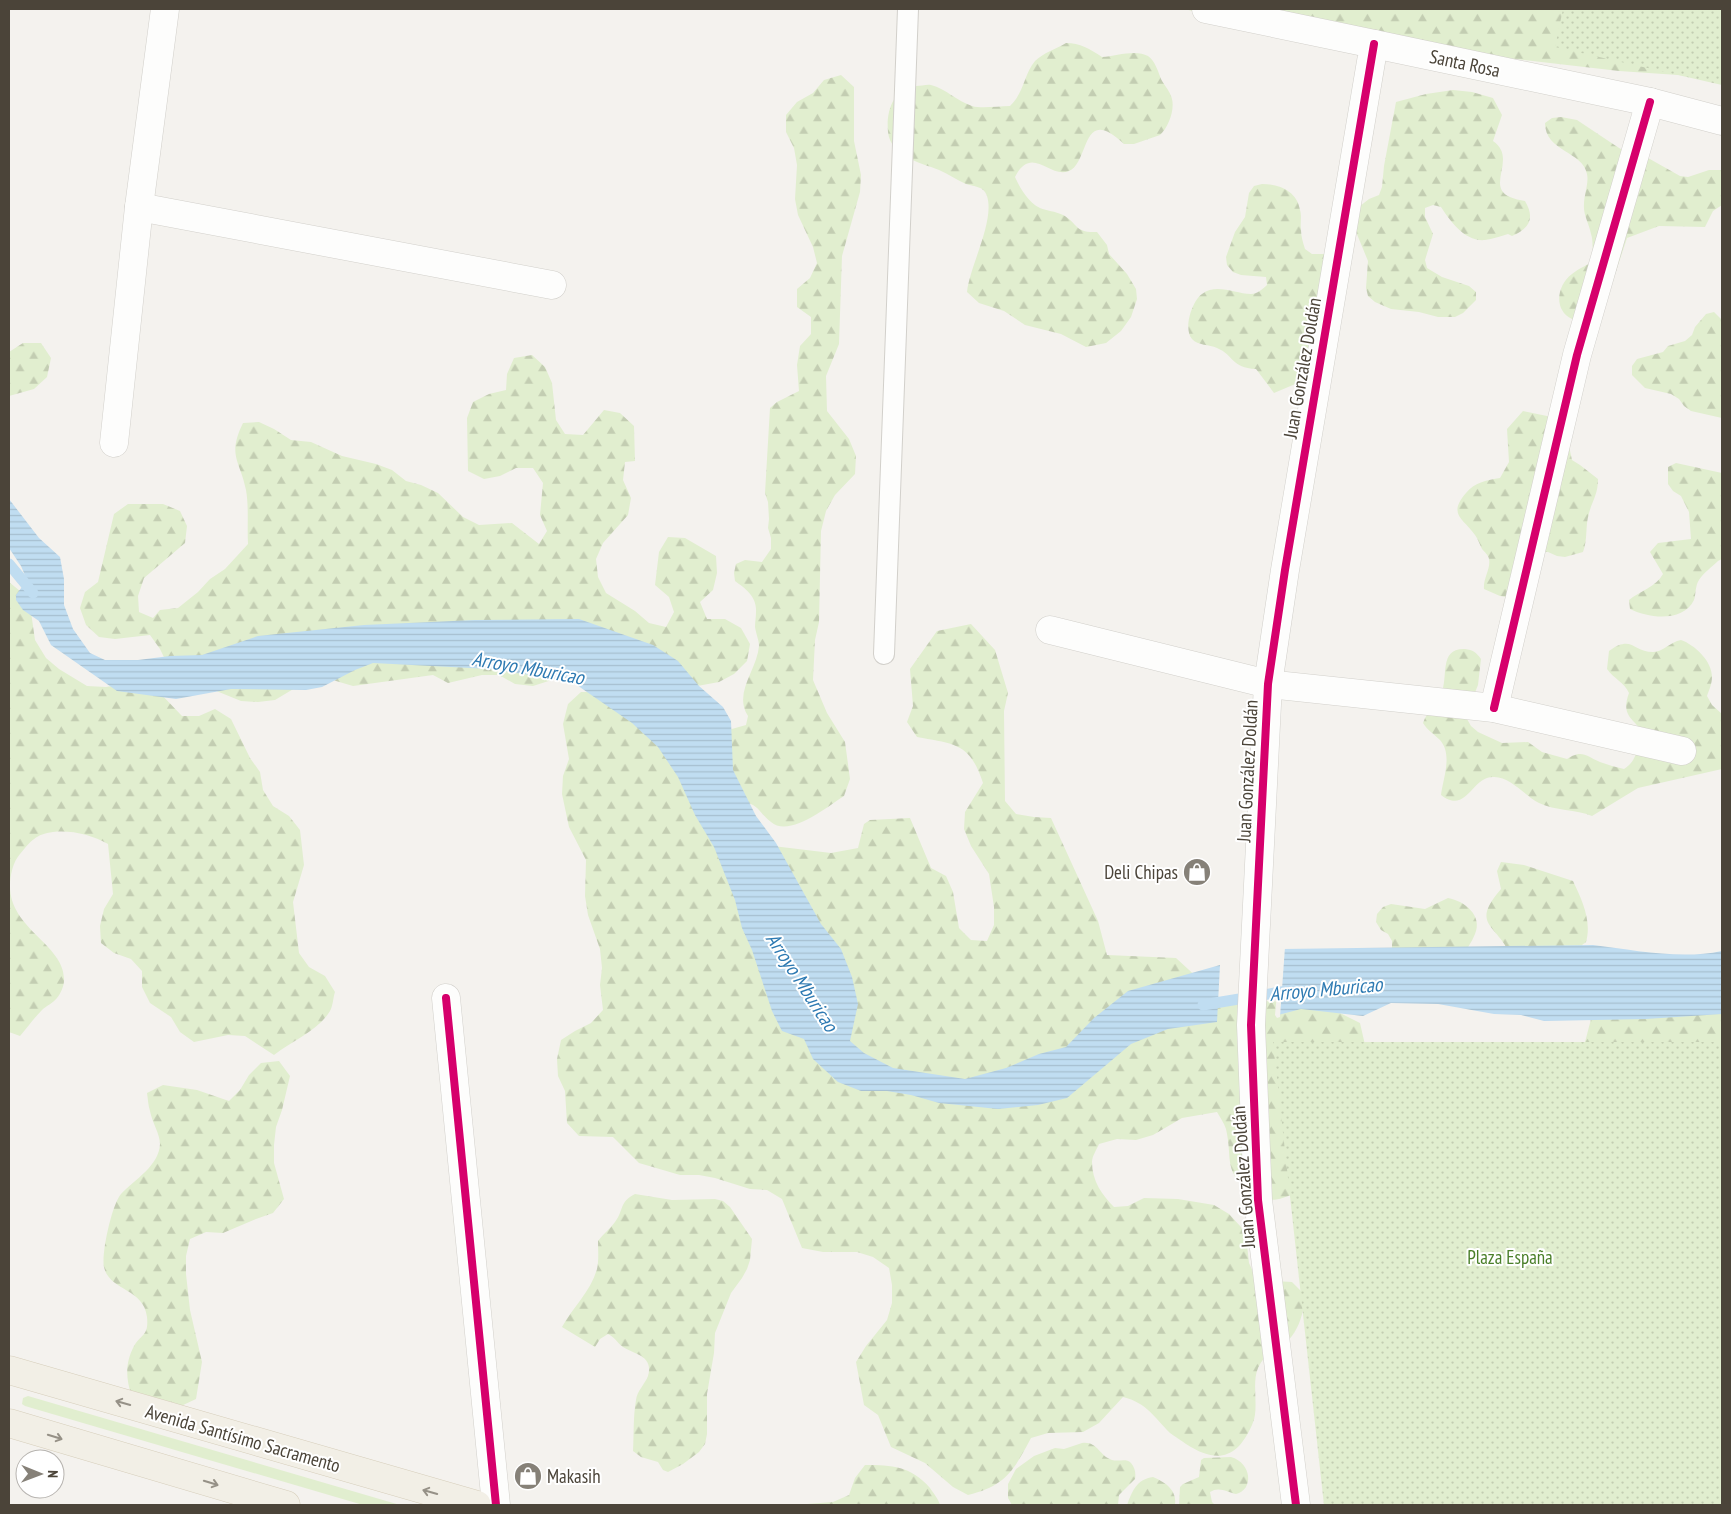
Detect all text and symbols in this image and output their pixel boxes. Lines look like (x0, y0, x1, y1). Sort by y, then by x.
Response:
street label: Santa Rosa (1428, 44, 1502, 82)
street label: Juan González Doldán (1278, 296, 1326, 441)
water label: Arroyo Mburicao (470, 645, 587, 691)
street label: Juan González Doldán (1231, 699, 1263, 844)
shop icon: Deli Chipas (1182, 857, 1212, 887)
place label: Deli Chipas (1104, 860, 1178, 884)
water label: Arroyo Mburicao (760, 928, 844, 1038)
water label: Arroyo Mburicao (1269, 971, 1385, 1007)
street label: Juan González Doldán (1226, 1105, 1260, 1250)
park label: Plaza España (1467, 1245, 1553, 1269)
one-way arrow (115, 1398, 131, 1407)
street label: Avenida Santísimo Sacramento (143, 1399, 343, 1477)
one-way arrow (47, 1432, 63, 1442)
north arrow (15, 1449, 65, 1499)
shop icon: Makasih (513, 1461, 543, 1491)
place label: Makasih (547, 1464, 601, 1488)
text: N (44, 1470, 62, 1478)
one-way arrow (203, 1479, 219, 1489)
one-way arrow (422, 1486, 438, 1496)

